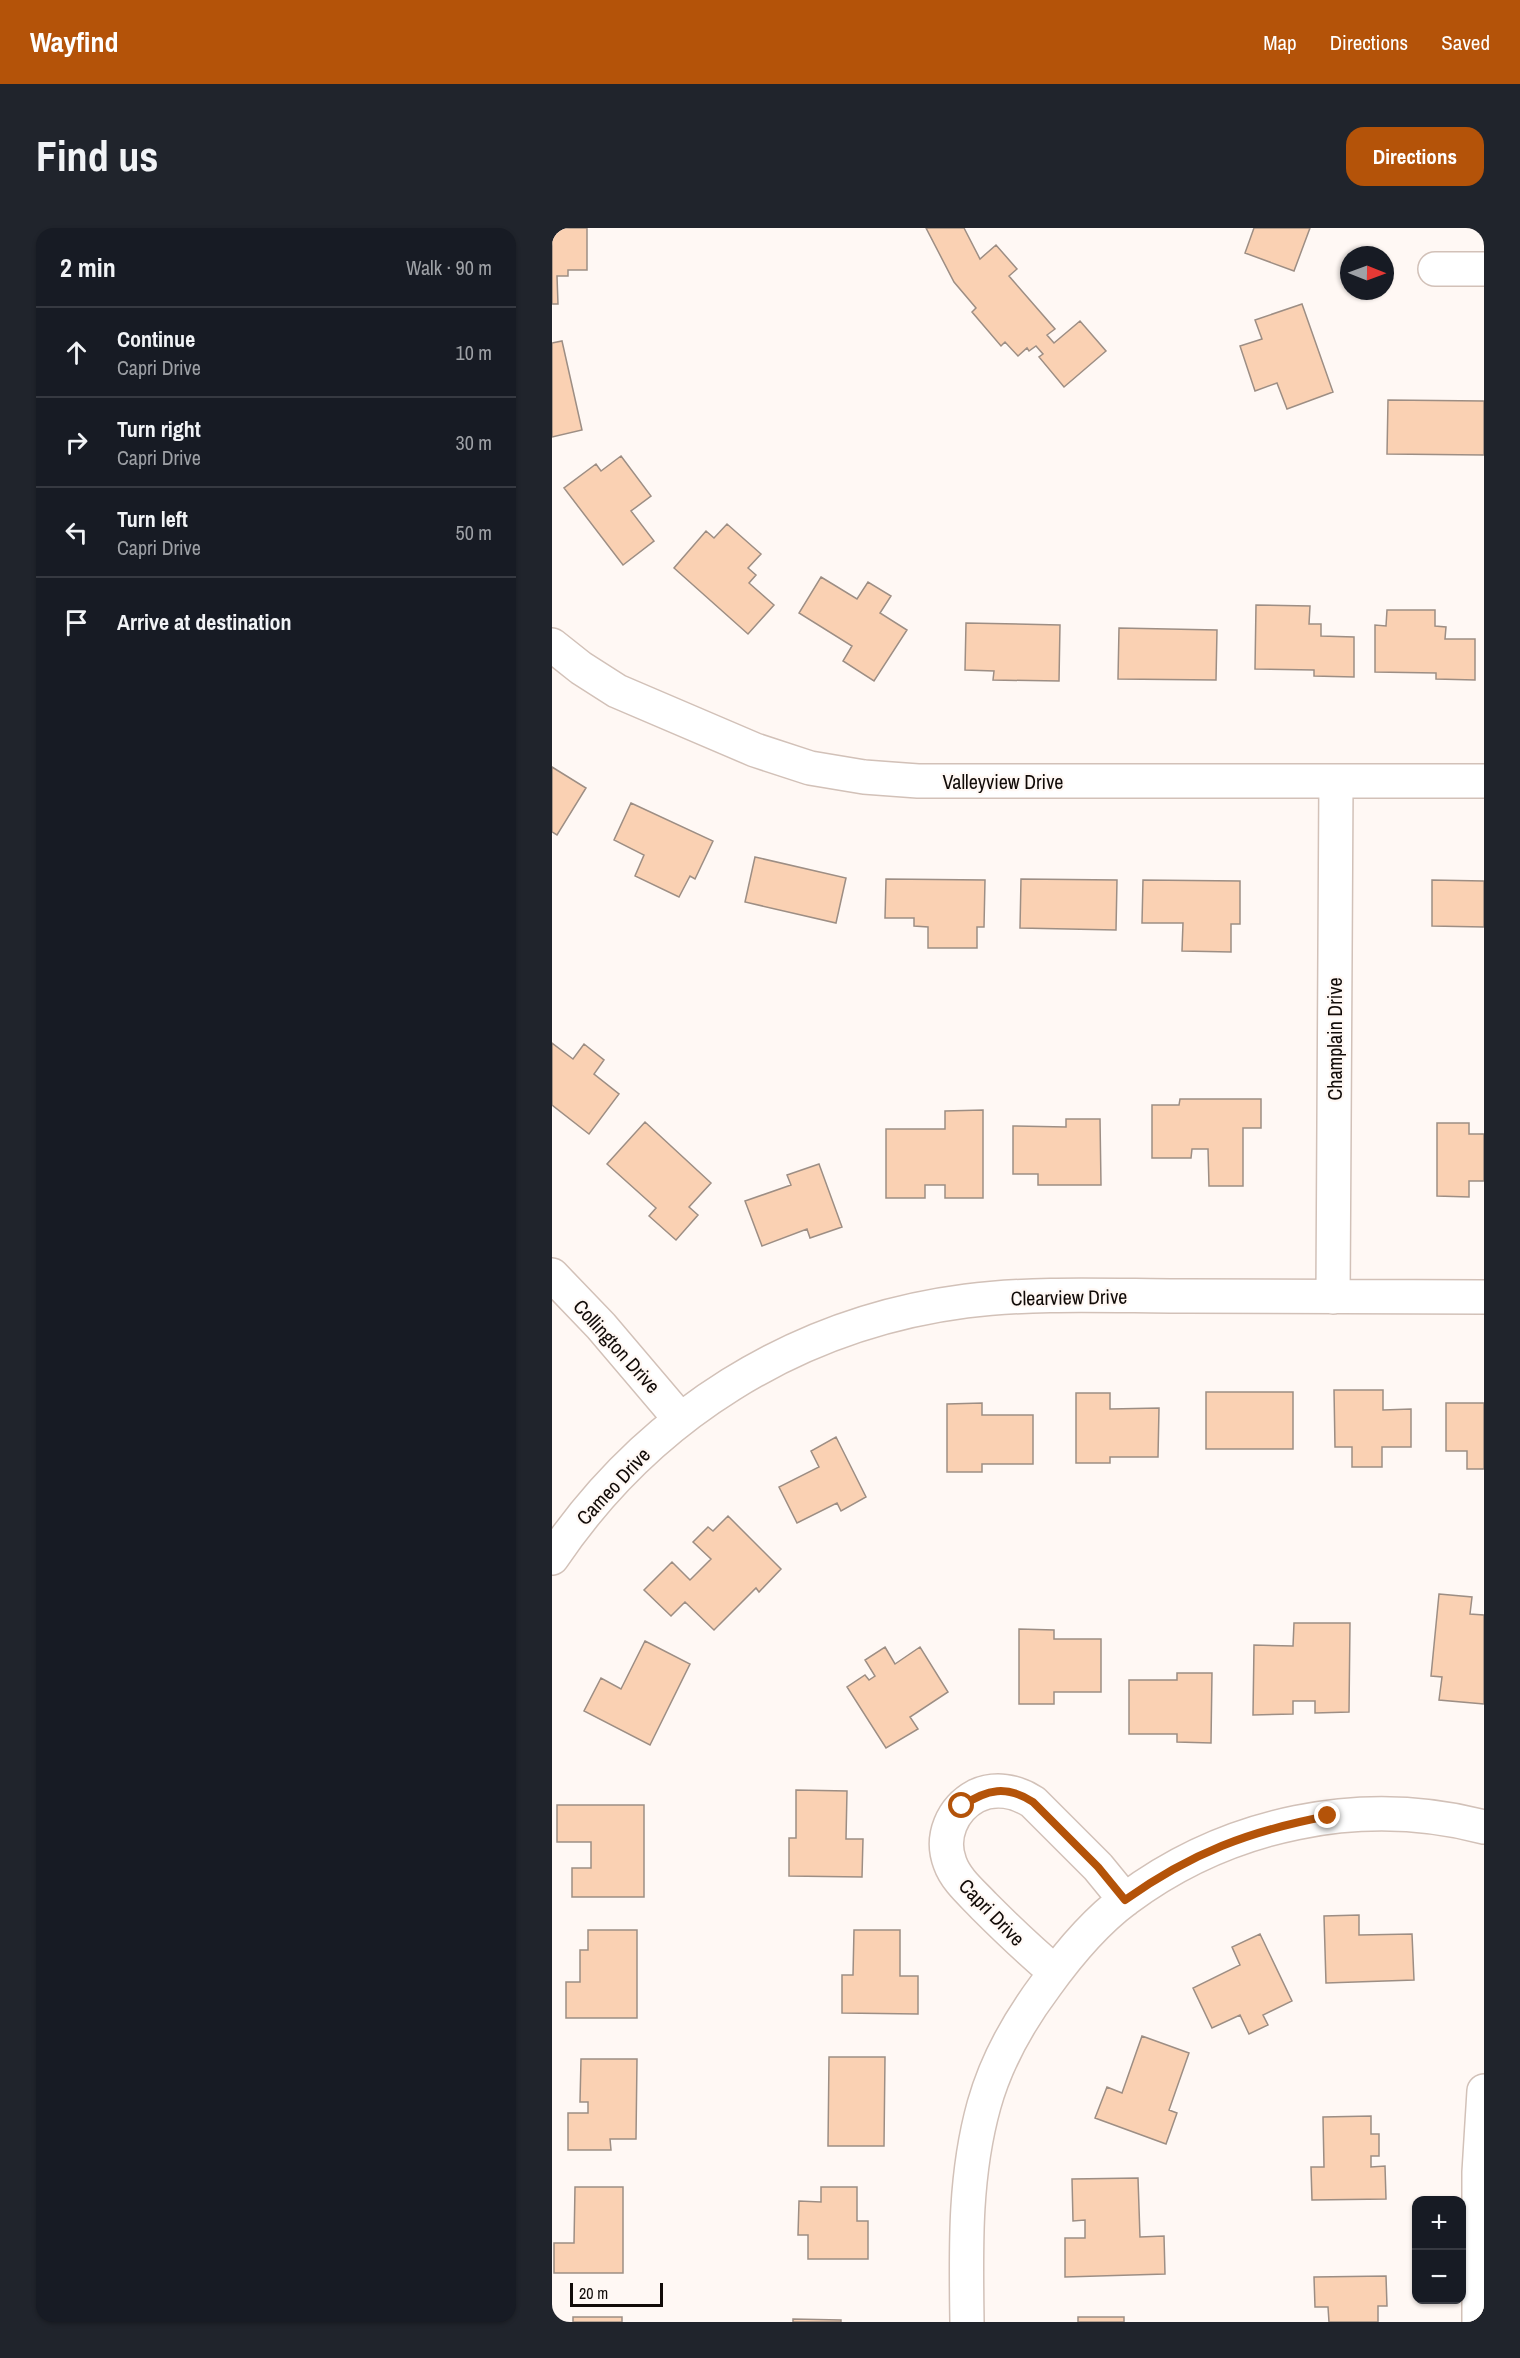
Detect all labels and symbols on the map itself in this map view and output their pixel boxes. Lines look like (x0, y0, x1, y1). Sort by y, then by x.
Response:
north arrow (1340, 246, 1394, 300)
street label: Valleyview Drive (943, 768, 1063, 795)
street label: Champlain Drive (1321, 977, 1348, 1101)
street label: Clearview Drive (1010, 1282, 1128, 1312)
street label: Collington Drive (568, 1293, 666, 1399)
street label: Cameo Drive (570, 1441, 656, 1531)
route start (948, 1792, 974, 1818)
route end (1314, 1802, 1340, 1828)
street label: Capri Drive (953, 1872, 1031, 1952)
scale bar (570, 2280, 663, 2308)

